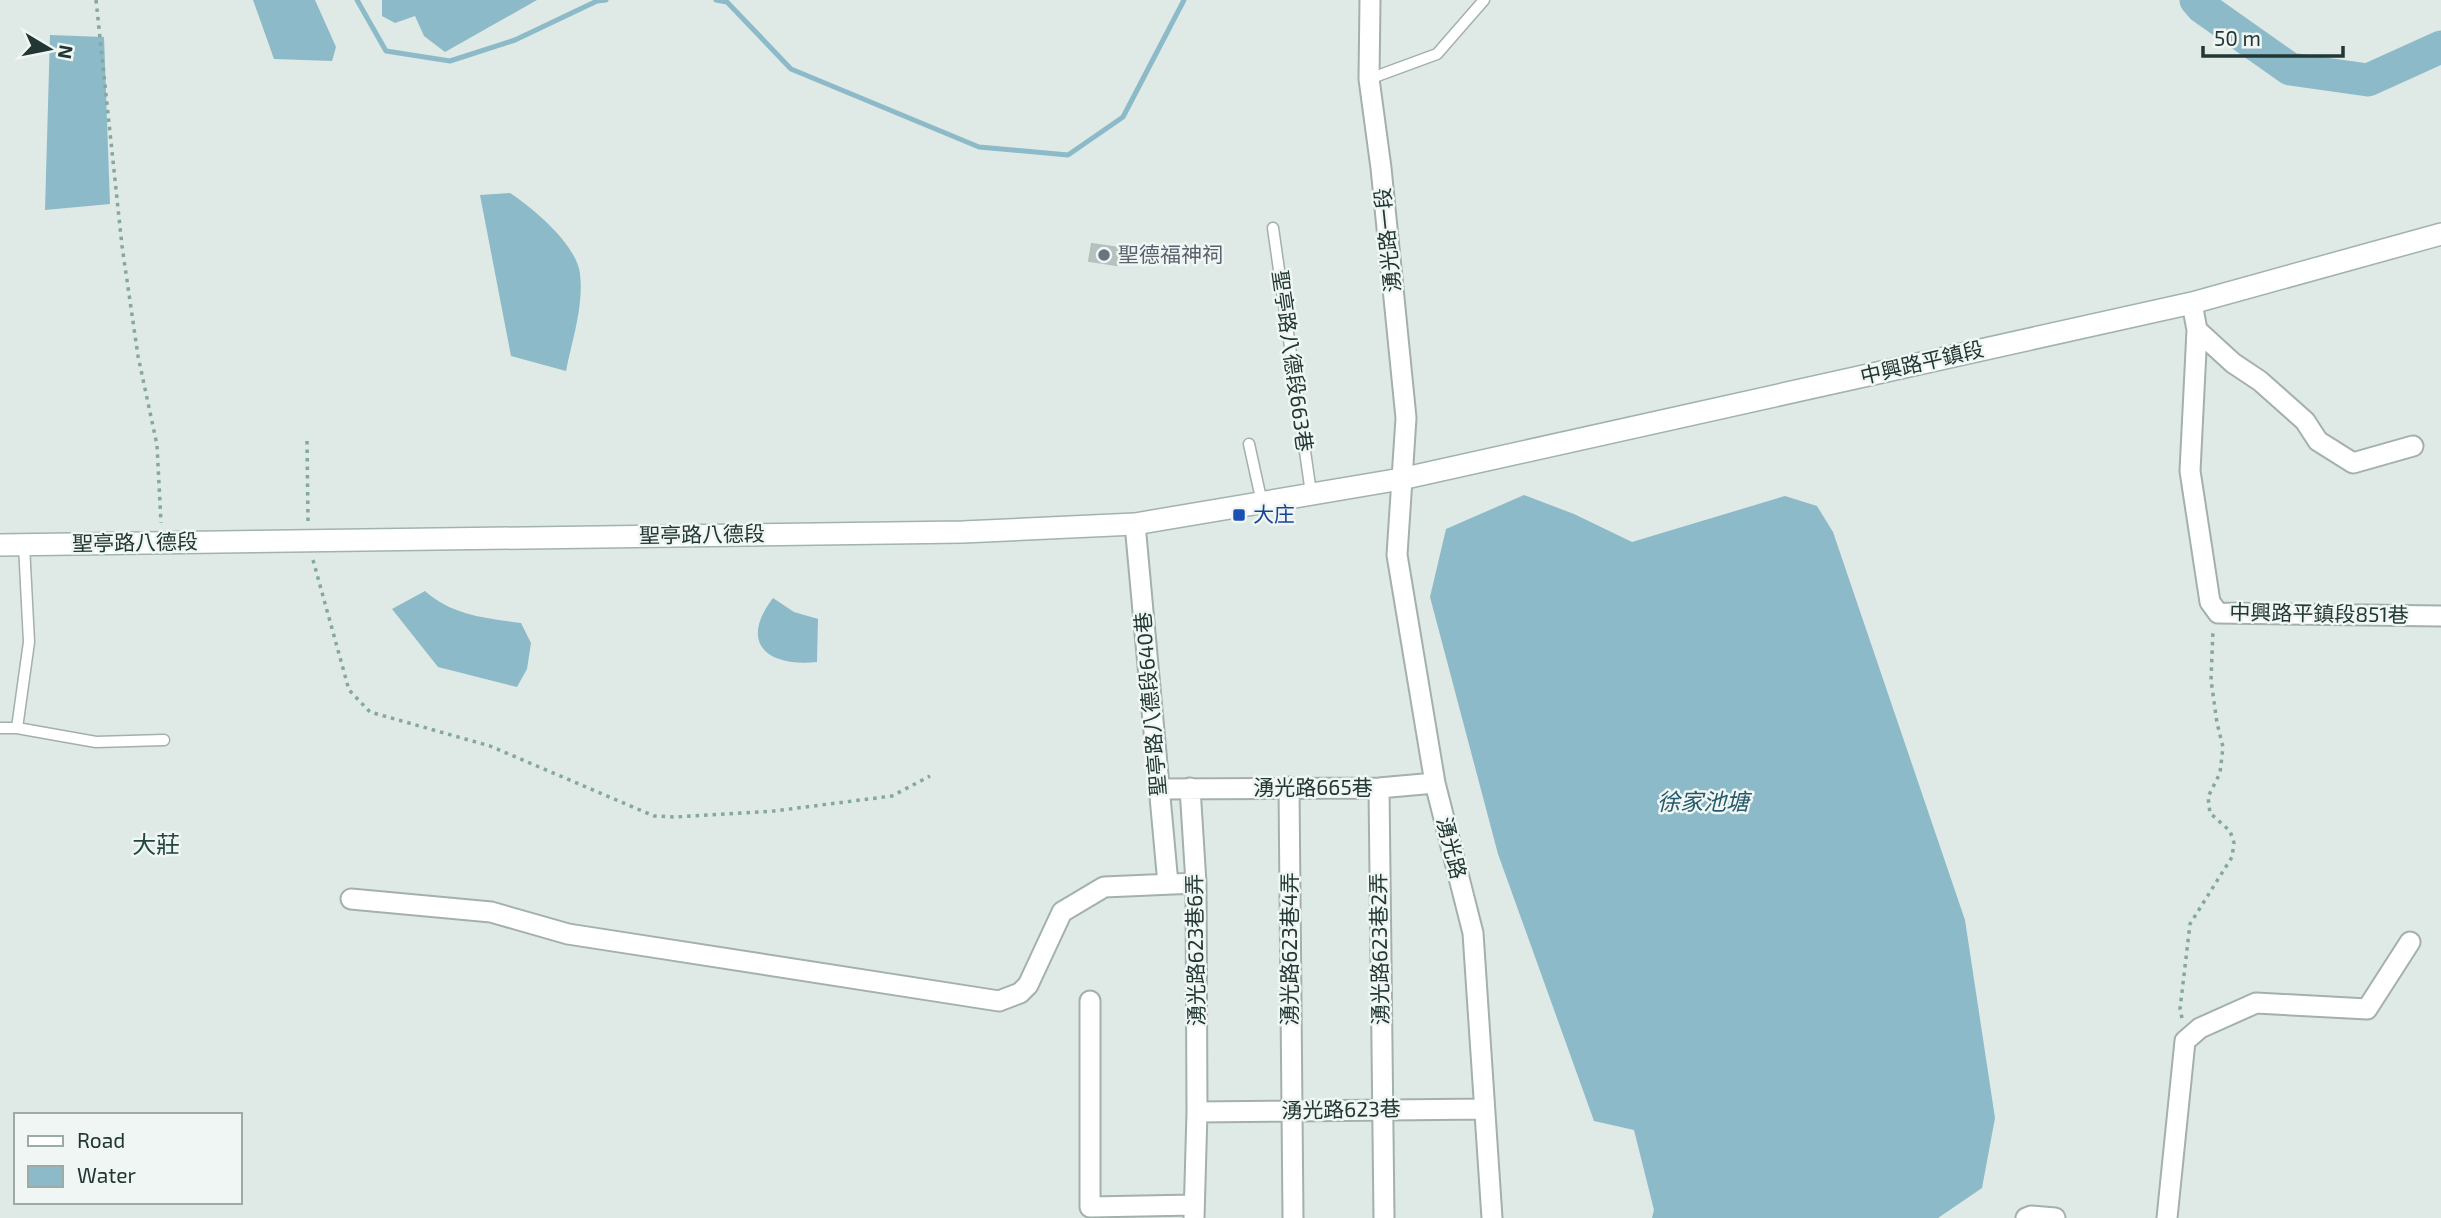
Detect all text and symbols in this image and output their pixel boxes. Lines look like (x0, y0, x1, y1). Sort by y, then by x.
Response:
north arrow (14, 14, 84, 84)
scale bar (2203, 14, 2343, 58)
text: 50 m (2214, 25, 2261, 50)
text: N (54, 43, 79, 61)
street label: 湧光路一段 (1369, 187, 1404, 294)
place label: 聖德福神祠 (1118, 241, 1223, 266)
marker: 聖德福神祠 (1096, 247, 1112, 263)
street label: 聖亭路八德段663巷 (1268, 269, 1319, 453)
street label: 中興路平鎮段 (1857, 335, 1986, 388)
place label: 大庄 (1253, 501, 1295, 526)
marker: 大庄 (1231, 507, 1247, 523)
street label: 聖亭路八德段 (639, 520, 765, 547)
street label: 聖亭路八德段 (72, 528, 198, 555)
street label: 中興路平鎮段851巷 (2229, 598, 2409, 627)
street label: 聖亭路八德段640巷 (1129, 611, 1170, 797)
street label: 湧光路665巷 (1253, 774, 1373, 799)
water label: 徐家池塘 (1657, 787, 1753, 815)
street label: 湧光路 (1433, 814, 1472, 881)
district label: 大莊 (132, 829, 180, 858)
street label: 湧光路623巷4弄 (1276, 872, 1301, 1026)
street label: 湧光路623巷2弄 (1365, 873, 1392, 1025)
street label: 湧光路623巷6弄 (1181, 874, 1208, 1026)
street label: 湧光路623巷 (1281, 1095, 1401, 1122)
legend (14, 1113, 242, 1204)
text: Road (77, 1127, 125, 1152)
text: Water (77, 1162, 136, 1187)

